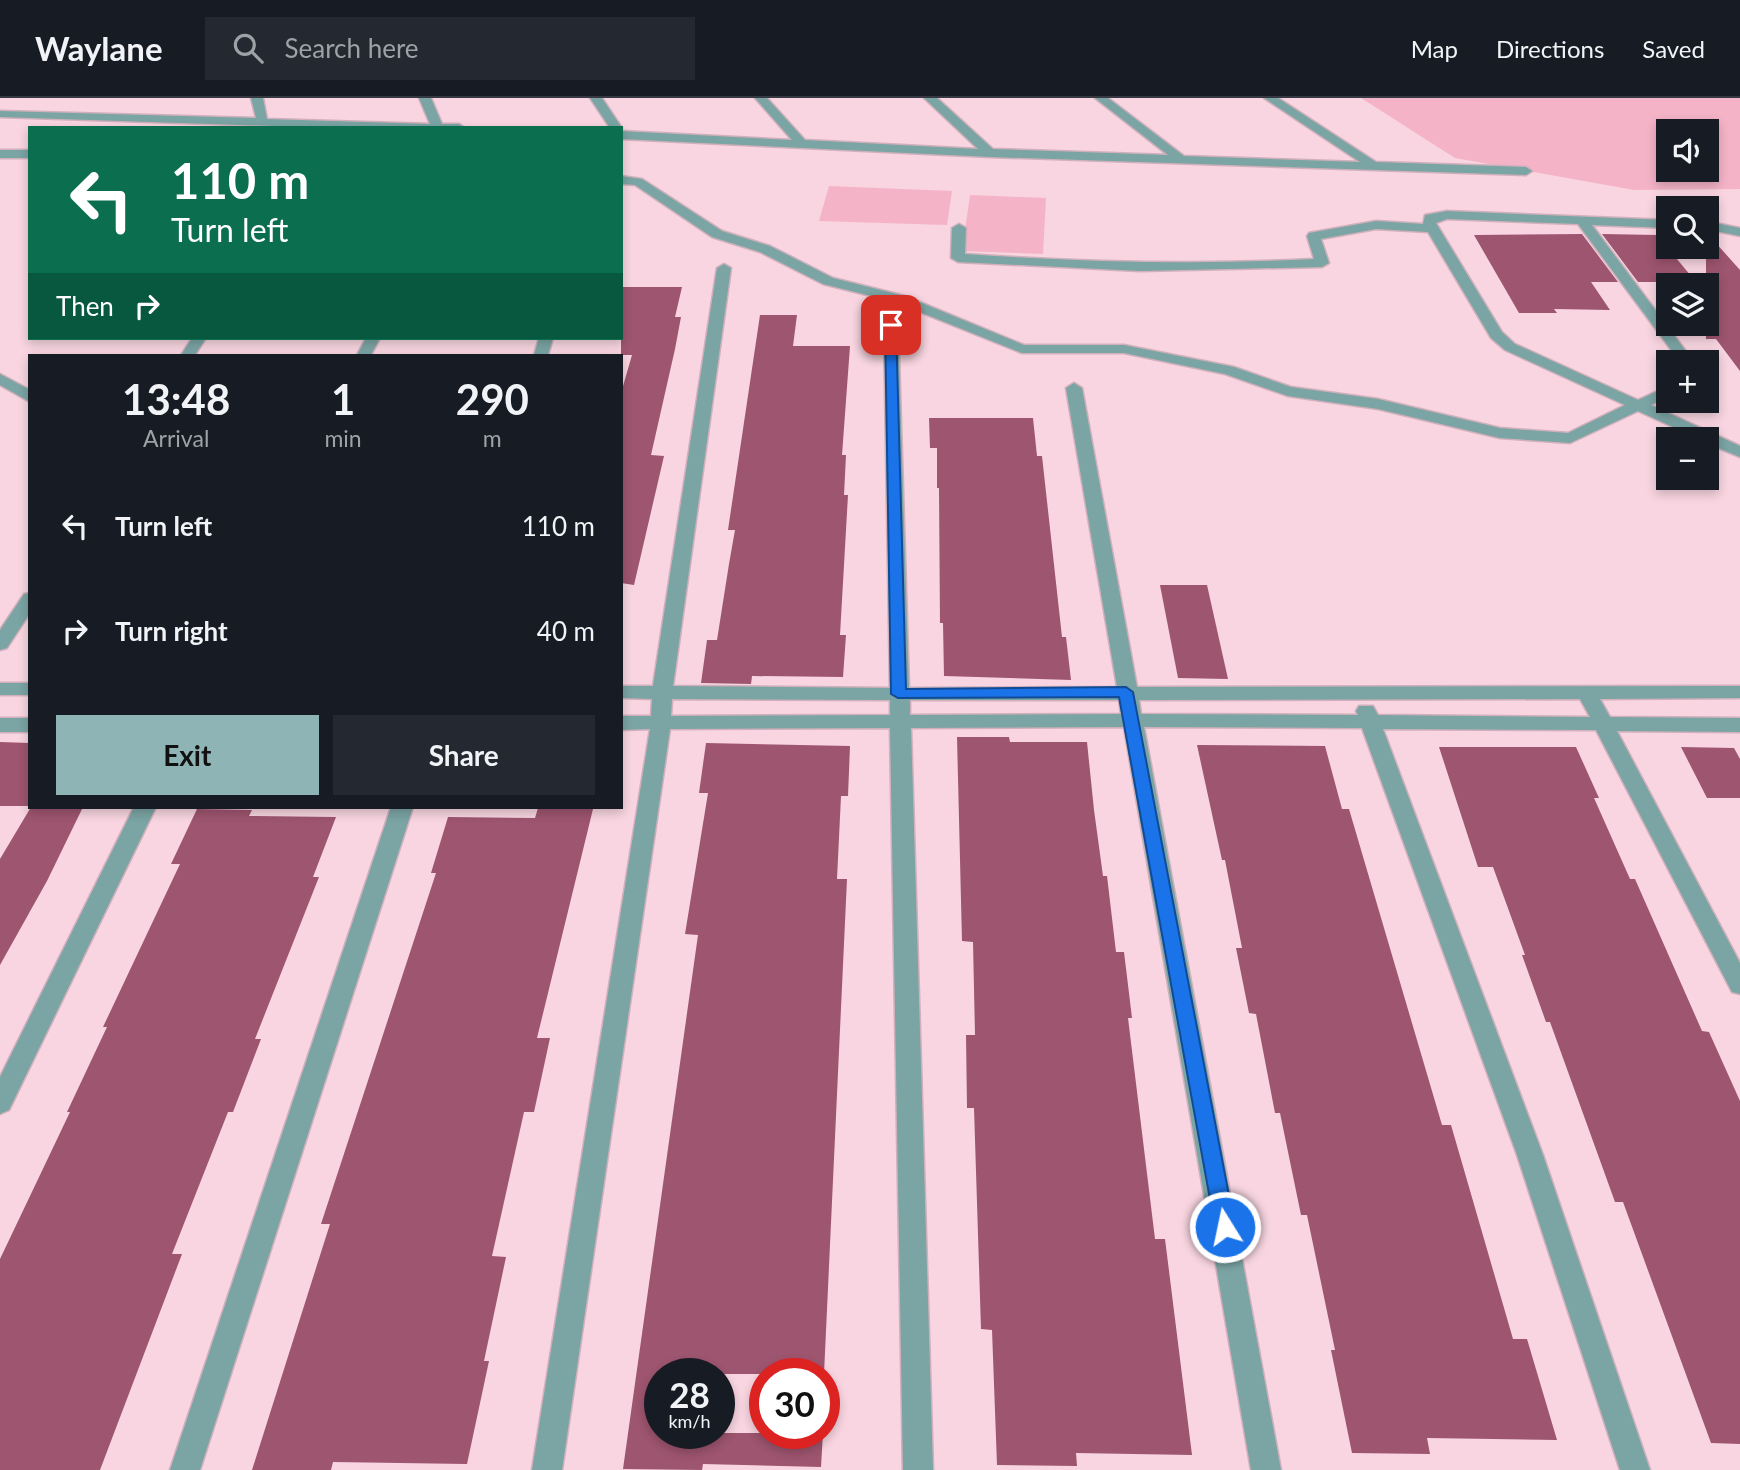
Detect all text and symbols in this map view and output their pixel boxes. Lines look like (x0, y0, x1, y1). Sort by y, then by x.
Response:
search box (205, 17, 695, 80)
text: Waylane (35, 28, 163, 68)
icon: search (229, 29, 267, 67)
text: Search here (285, 32, 419, 64)
text: Map (1411, 34, 1458, 63)
text: Directions (1496, 34, 1604, 63)
text: Saved (1642, 34, 1705, 63)
map controls (1656, 119, 1719, 490)
button: sound (1656, 119, 1719, 182)
text: 110 m (171, 151, 309, 209)
icon: left (56, 154, 147, 245)
button: search (1656, 196, 1719, 259)
text: Turn left (171, 210, 288, 249)
button: layers (1656, 273, 1719, 336)
icon: right (128, 287, 166, 325)
text: Then (56, 290, 114, 322)
pin (861, 295, 921, 355)
icon: arrive (872, 306, 910, 344)
button: + (1656, 350, 1719, 413)
text: 13:48 (122, 374, 230, 424)
text: 1 (331, 374, 355, 424)
text: 290 (456, 374, 529, 424)
text: Arrival (143, 424, 209, 452)
text: min (324, 424, 362, 452)
text: m (483, 424, 502, 452)
button: − (1656, 427, 1719, 490)
icon: left (56, 507, 94, 545)
text: Turn left (115, 510, 212, 542)
text: 110 m (522, 510, 595, 542)
icon: right (56, 612, 94, 650)
text: Turn right (115, 615, 228, 647)
text: 40 m (537, 615, 595, 647)
button: Exit (56, 715, 319, 795)
button: Share (333, 715, 595, 795)
position arrow (1188, 1190, 1262, 1264)
speed limit sign: 30 (749, 1358, 840, 1449)
text: 28 (669, 1373, 710, 1415)
text: km/h (668, 1410, 711, 1432)

